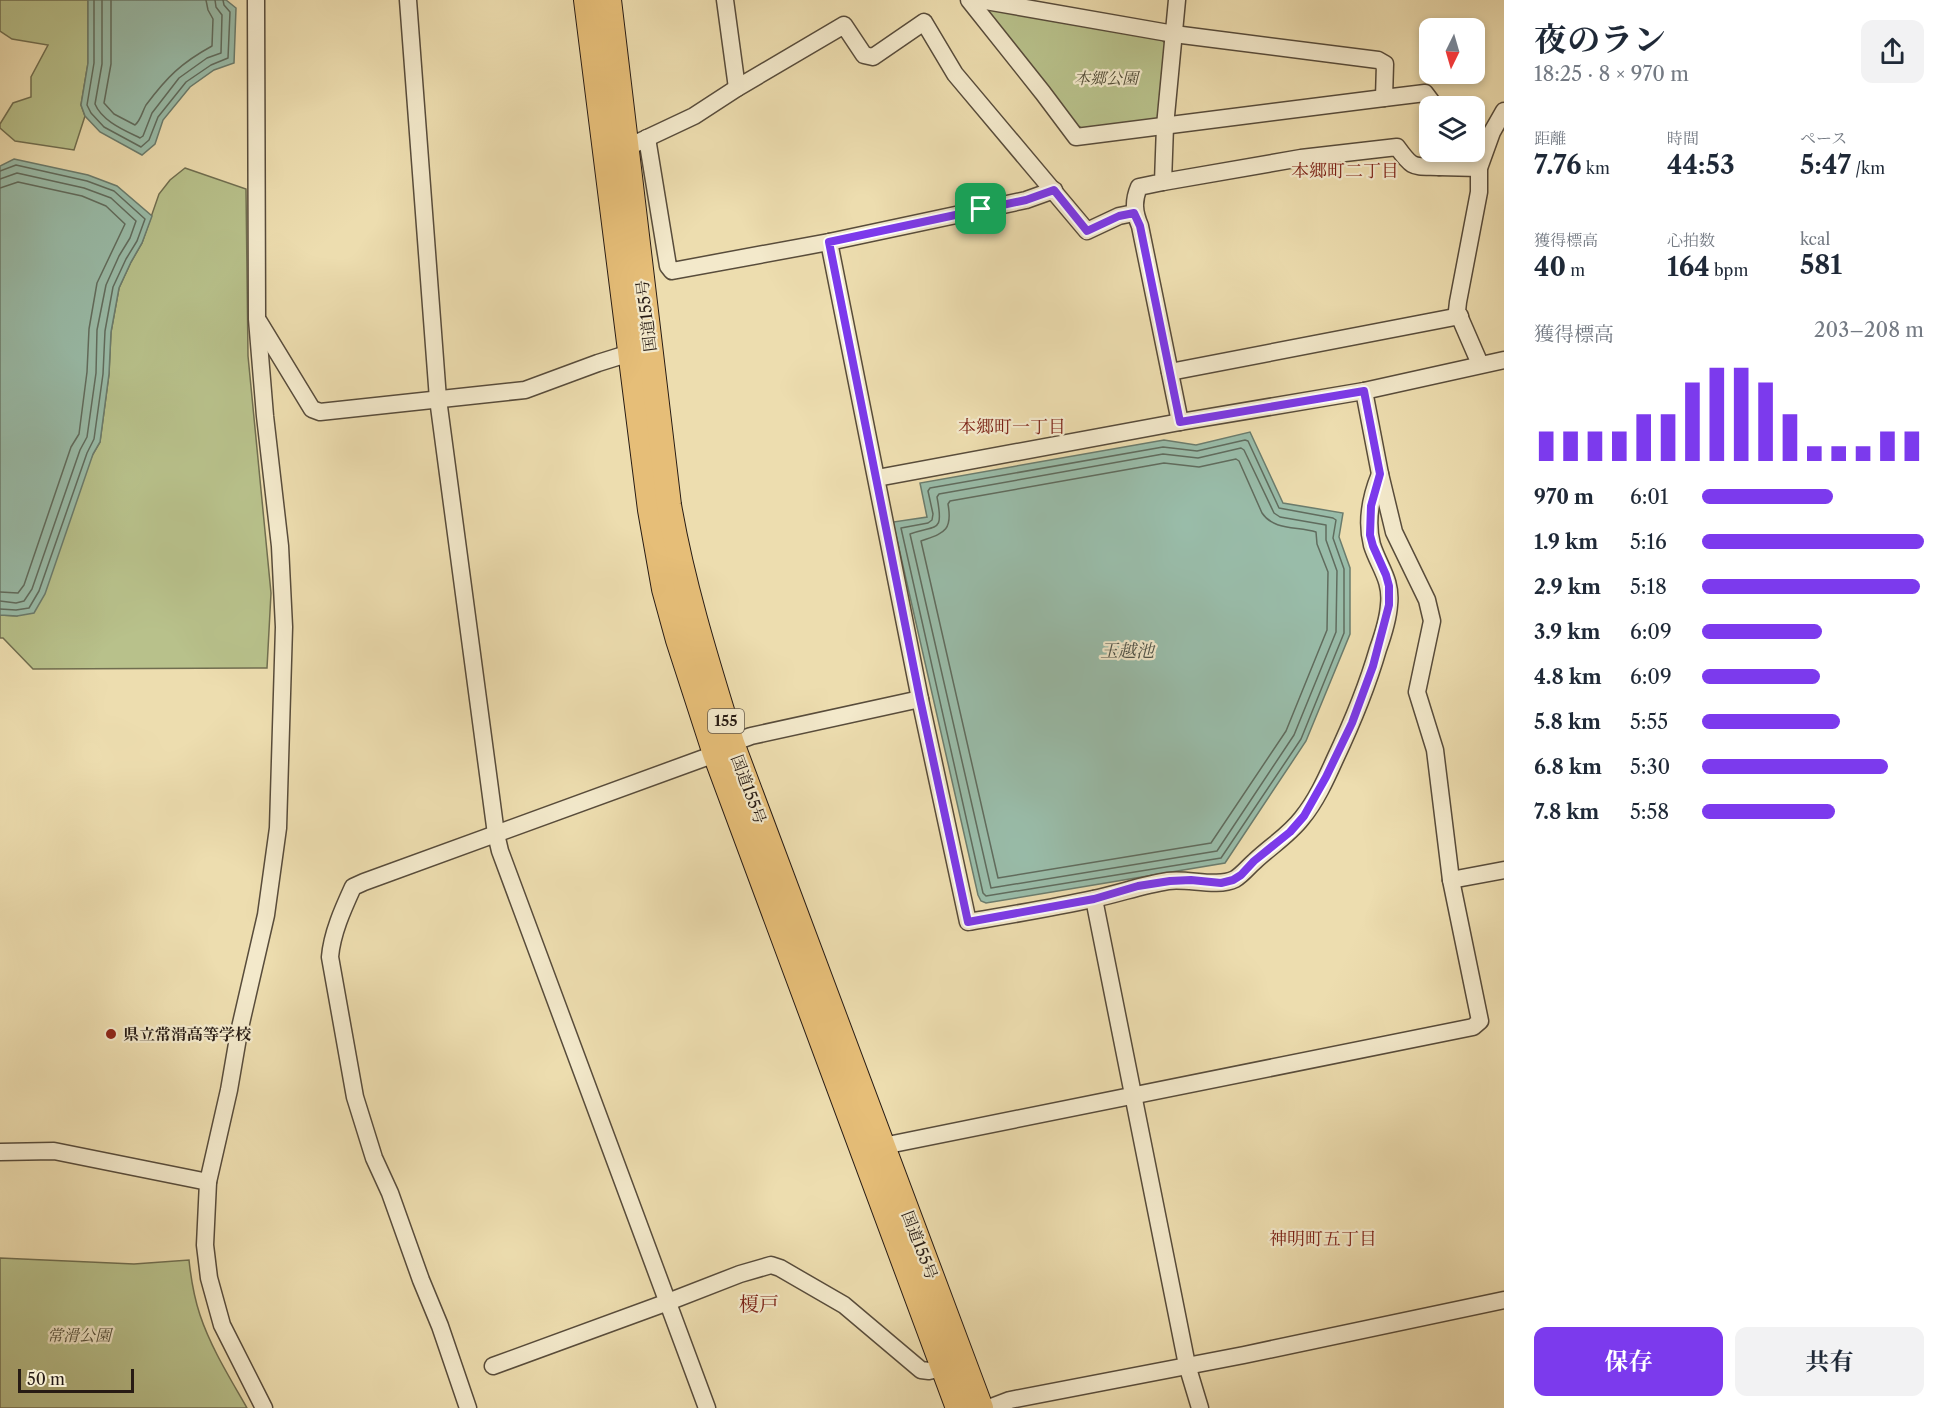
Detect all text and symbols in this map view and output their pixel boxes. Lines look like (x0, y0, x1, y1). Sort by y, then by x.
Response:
north arrow (1419, 18, 1485, 84)
map controls (1419, 18, 1485, 162)
text: 夜のラン (1534, 19, 1666, 60)
button: share (1861, 20, 1924, 83)
text: 18:25 · 8 × 970 m (1534, 62, 1689, 86)
park label: 本郷公園 (1074, 68, 1141, 88)
button: layers (1419, 96, 1485, 162)
text: 距離 (1534, 128, 1566, 148)
text: 時間 (1667, 128, 1699, 148)
text: ペース (1800, 128, 1847, 148)
text: 7.76 (1534, 149, 1582, 181)
text: 44:53 (1667, 149, 1735, 181)
text: 5:47 (1800, 149, 1851, 181)
text: km (1582, 158, 1610, 178)
text: /km (1851, 158, 1885, 178)
district label: 本郷町二丁目 (1291, 160, 1399, 182)
pin (955, 183, 1006, 234)
icon: arrive (964, 192, 997, 225)
text: kcal (1800, 229, 1830, 249)
text: 獲得標高 (1534, 230, 1598, 250)
text: 心拍数 (1667, 230, 1715, 250)
text: 581 (1800, 249, 1842, 281)
text: 40 (1534, 251, 1566, 283)
text: 164 (1667, 251, 1710, 283)
text: m (1566, 260, 1585, 280)
text: bpm (1710, 260, 1748, 280)
street label: 国道155号 (632, 279, 660, 353)
text: 203–208 m (1814, 318, 1924, 342)
text: 獲得標高 (1534, 322, 1614, 346)
district label: 本郷町一丁目 (958, 416, 1066, 438)
text: 970 m (1534, 485, 1594, 509)
text: 6:01 (1630, 485, 1668, 509)
text: 1.9 km (1534, 530, 1598, 554)
text: 5:16 (1630, 530, 1667, 554)
text: 2.9 km (1534, 575, 1601, 599)
text: 5:18 (1630, 575, 1667, 599)
text: 3.9 km (1534, 620, 1600, 644)
text: 6:09 (1630, 620, 1672, 644)
water label: 玉越池 (1100, 640, 1156, 662)
text: 4.8 km (1534, 665, 1602, 689)
text: 6:09 (1630, 665, 1672, 689)
road number: 155 (708, 709, 744, 733)
text: 5.8 km (1534, 710, 1601, 734)
text: 5:55 (1630, 710, 1668, 734)
street label: 国道155号 (727, 752, 771, 826)
text: 6.8 km (1534, 755, 1602, 779)
text: 5:30 (1630, 755, 1670, 779)
text: 7.8 km (1534, 800, 1599, 824)
text: 5:58 (1630, 800, 1669, 824)
place label: 県立常滑高等学校 (123, 1024, 252, 1044)
marker: 県立常滑高等学校 (104, 1027, 118, 1041)
street label: 国道155号 (898, 1208, 942, 1282)
district label: 神明町五丁目 (1269, 1228, 1377, 1250)
district label: 榎戸 (739, 1292, 779, 1316)
park label: 常滑公園 (47, 1325, 114, 1345)
button: 保存 (1534, 1327, 1723, 1396)
button: 共有 (1735, 1327, 1924, 1396)
scale bar (18, 1366, 134, 1394)
text: 50 m (27, 1369, 65, 1389)

